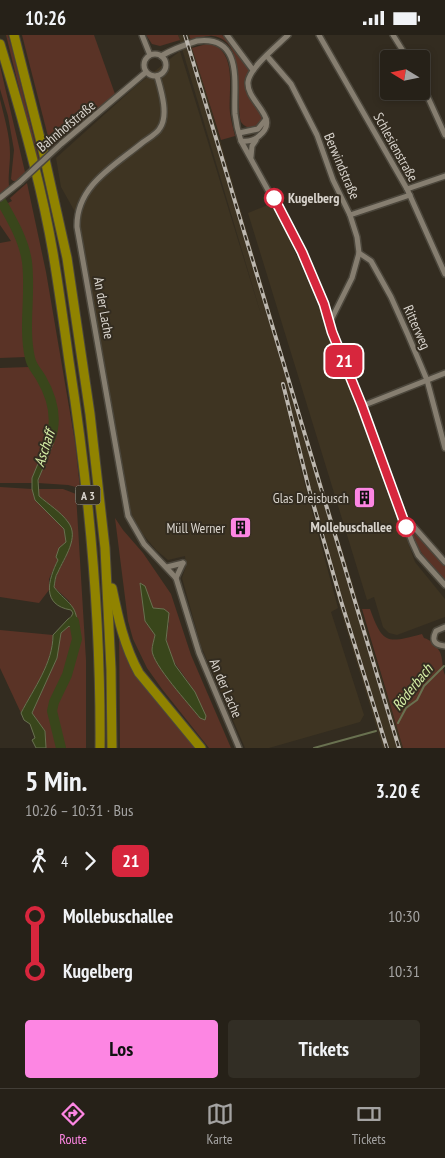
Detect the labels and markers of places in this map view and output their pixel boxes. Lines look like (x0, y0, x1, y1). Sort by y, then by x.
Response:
marker: Kugelberg (264, 188, 284, 208)
place label: Kugelberg (288, 189, 339, 207)
building icon: Glas Dreisbusch (353, 486, 377, 510)
place label: Glas Dreisbusch (273, 489, 349, 507)
building icon: Müll Werner (229, 516, 253, 540)
marker: Mollebuschallee (396, 517, 416, 537)
place label: Mollebuschallee (311, 518, 392, 536)
place label: Müll Werner (166, 519, 225, 537)

